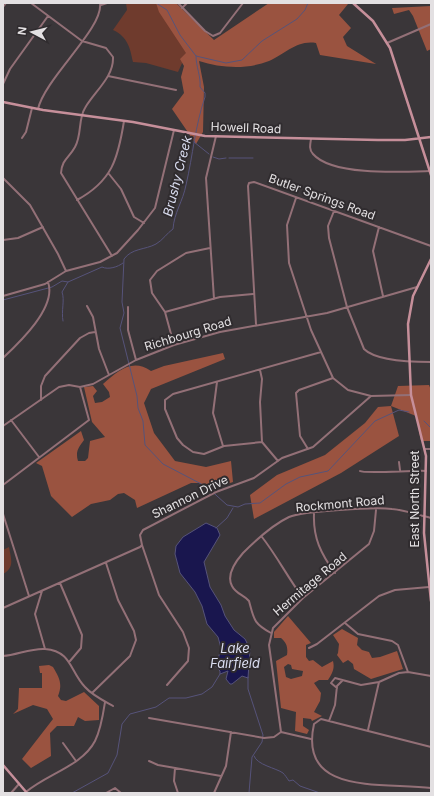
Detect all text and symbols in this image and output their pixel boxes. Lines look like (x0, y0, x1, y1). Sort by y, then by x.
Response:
north arrow (12, 12, 52, 52)
text: N (15, 26, 30, 36)
street label: Howell Road (210, 119, 282, 136)
water label: Brushy Creek (159, 133, 195, 218)
street label: Butler Springs Road (267, 170, 378, 223)
street label: Richbourg Road (143, 313, 233, 354)
street label: East North Street (407, 451, 422, 547)
street label: Shannon Drive (149, 472, 230, 522)
street label: Rockmont Road (295, 492, 385, 515)
street label: Hermitage Road (270, 548, 350, 619)
water label: Lake Fairfield (210, 640, 260, 671)

